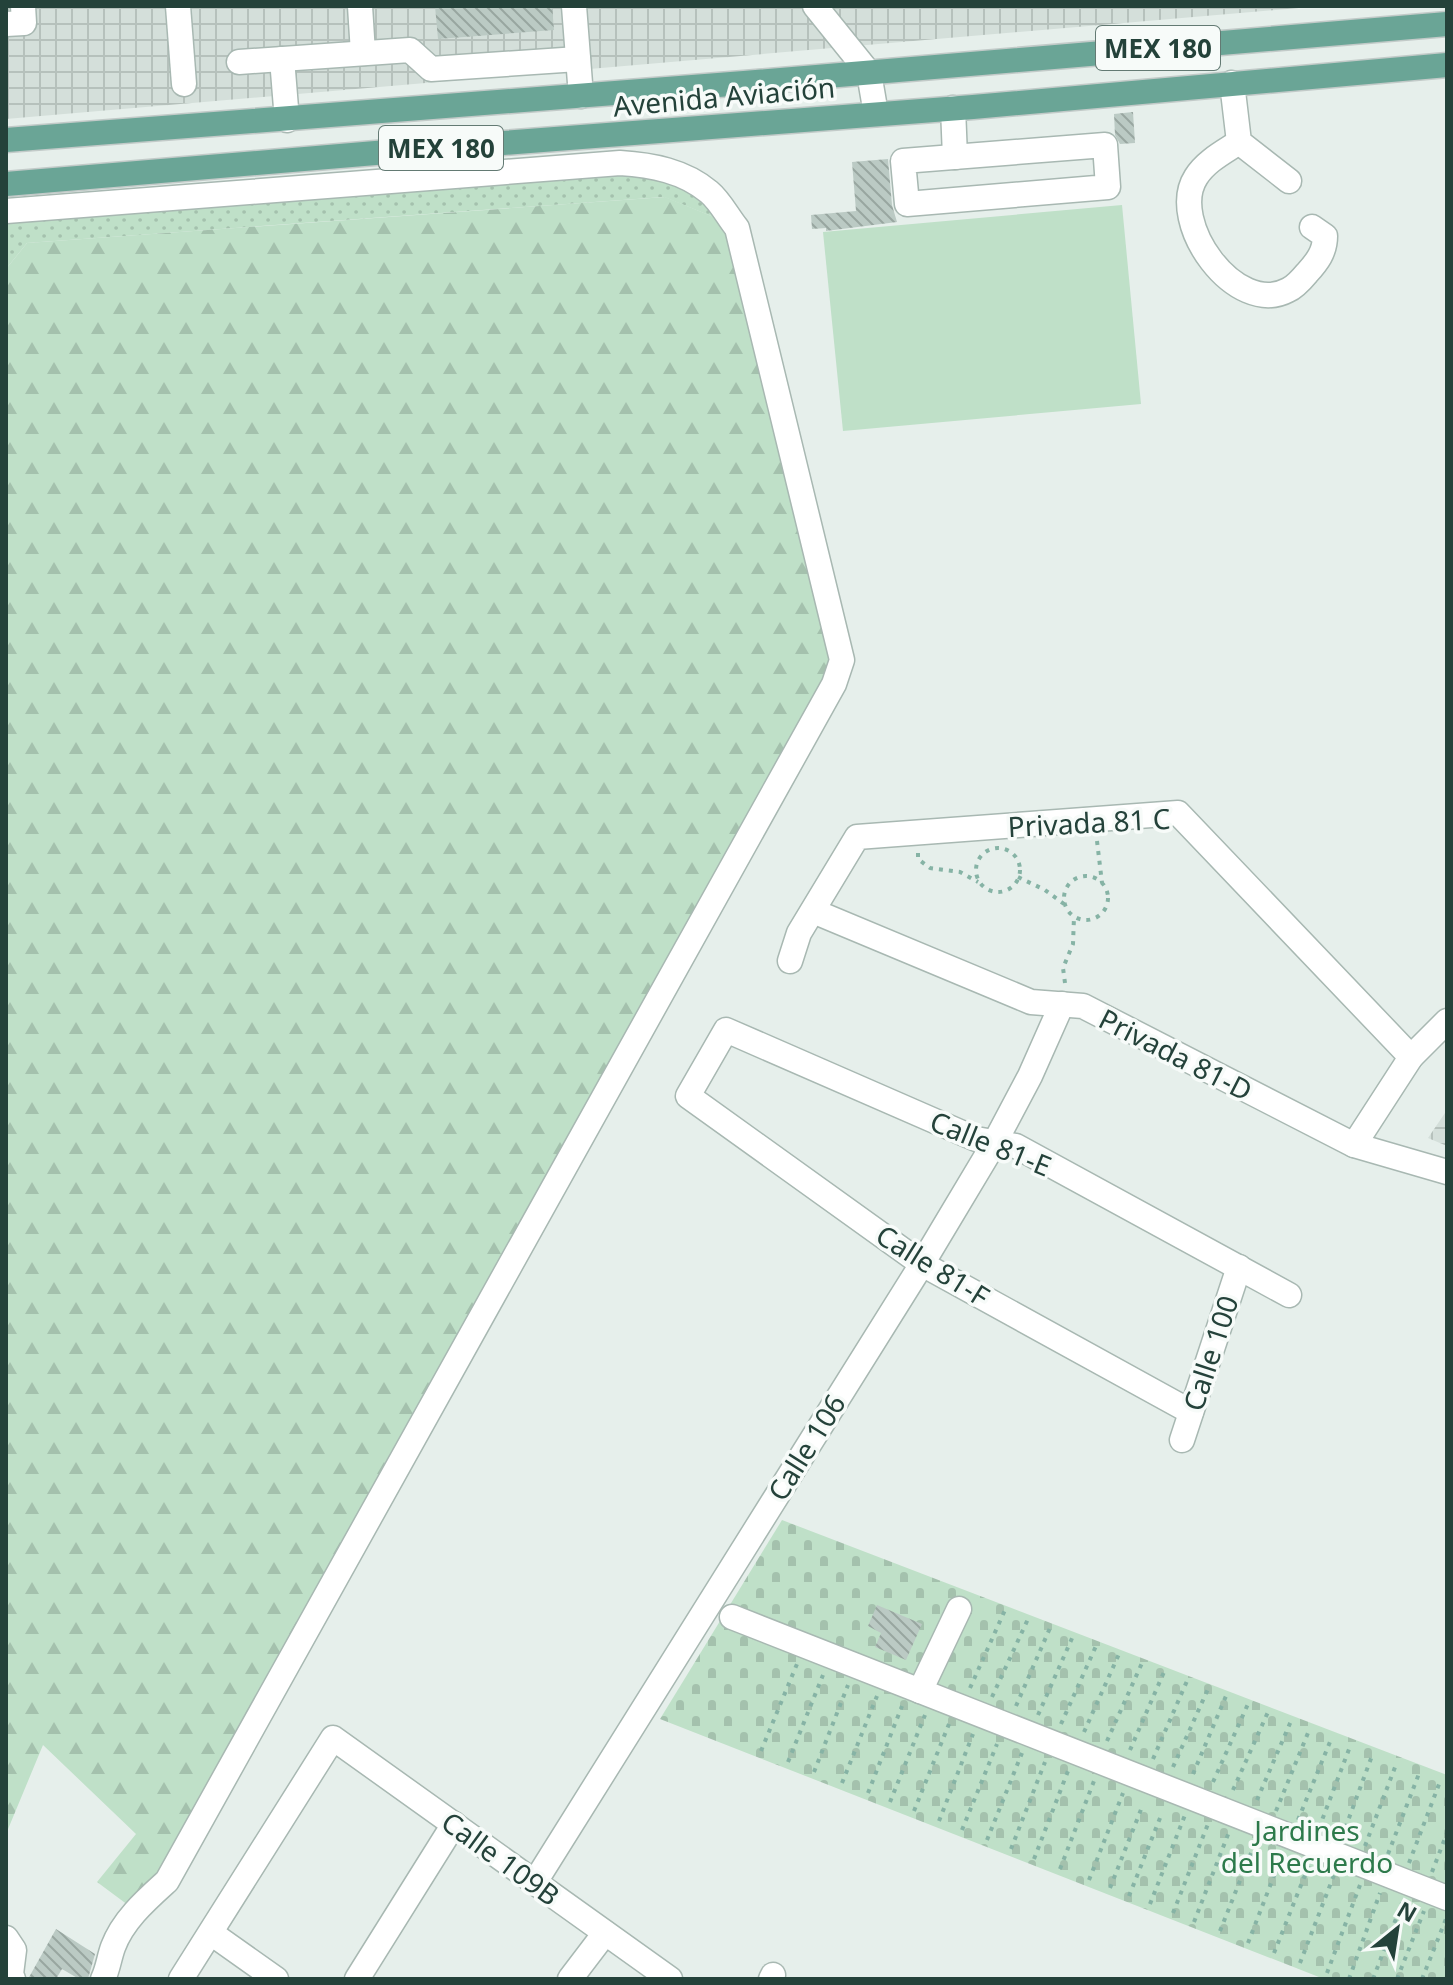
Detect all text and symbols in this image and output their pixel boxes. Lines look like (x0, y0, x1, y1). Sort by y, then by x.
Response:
road number: MEX 180 (1096, 26, 1220, 70)
street label: Avenida Aviación (611, 67, 837, 125)
road number: MEX 180 (379, 126, 503, 170)
street label: Privada 81 C (1007, 799, 1171, 845)
street label: Privada 81-D (1093, 999, 1259, 1109)
street label: Calle 81-E (925, 1101, 1057, 1185)
street label: Calle 81-F (869, 1215, 997, 1315)
street label: Calle 100 (1174, 1291, 1246, 1415)
street label: Calle 106 (758, 1386, 854, 1508)
street label: Calle 109B (434, 1802, 568, 1914)
park label: Jardines del Recuerdo (1221, 1811, 1393, 1881)
north arrow (1357, 1889, 1437, 1969)
text: N (1392, 1893, 1423, 1928)

